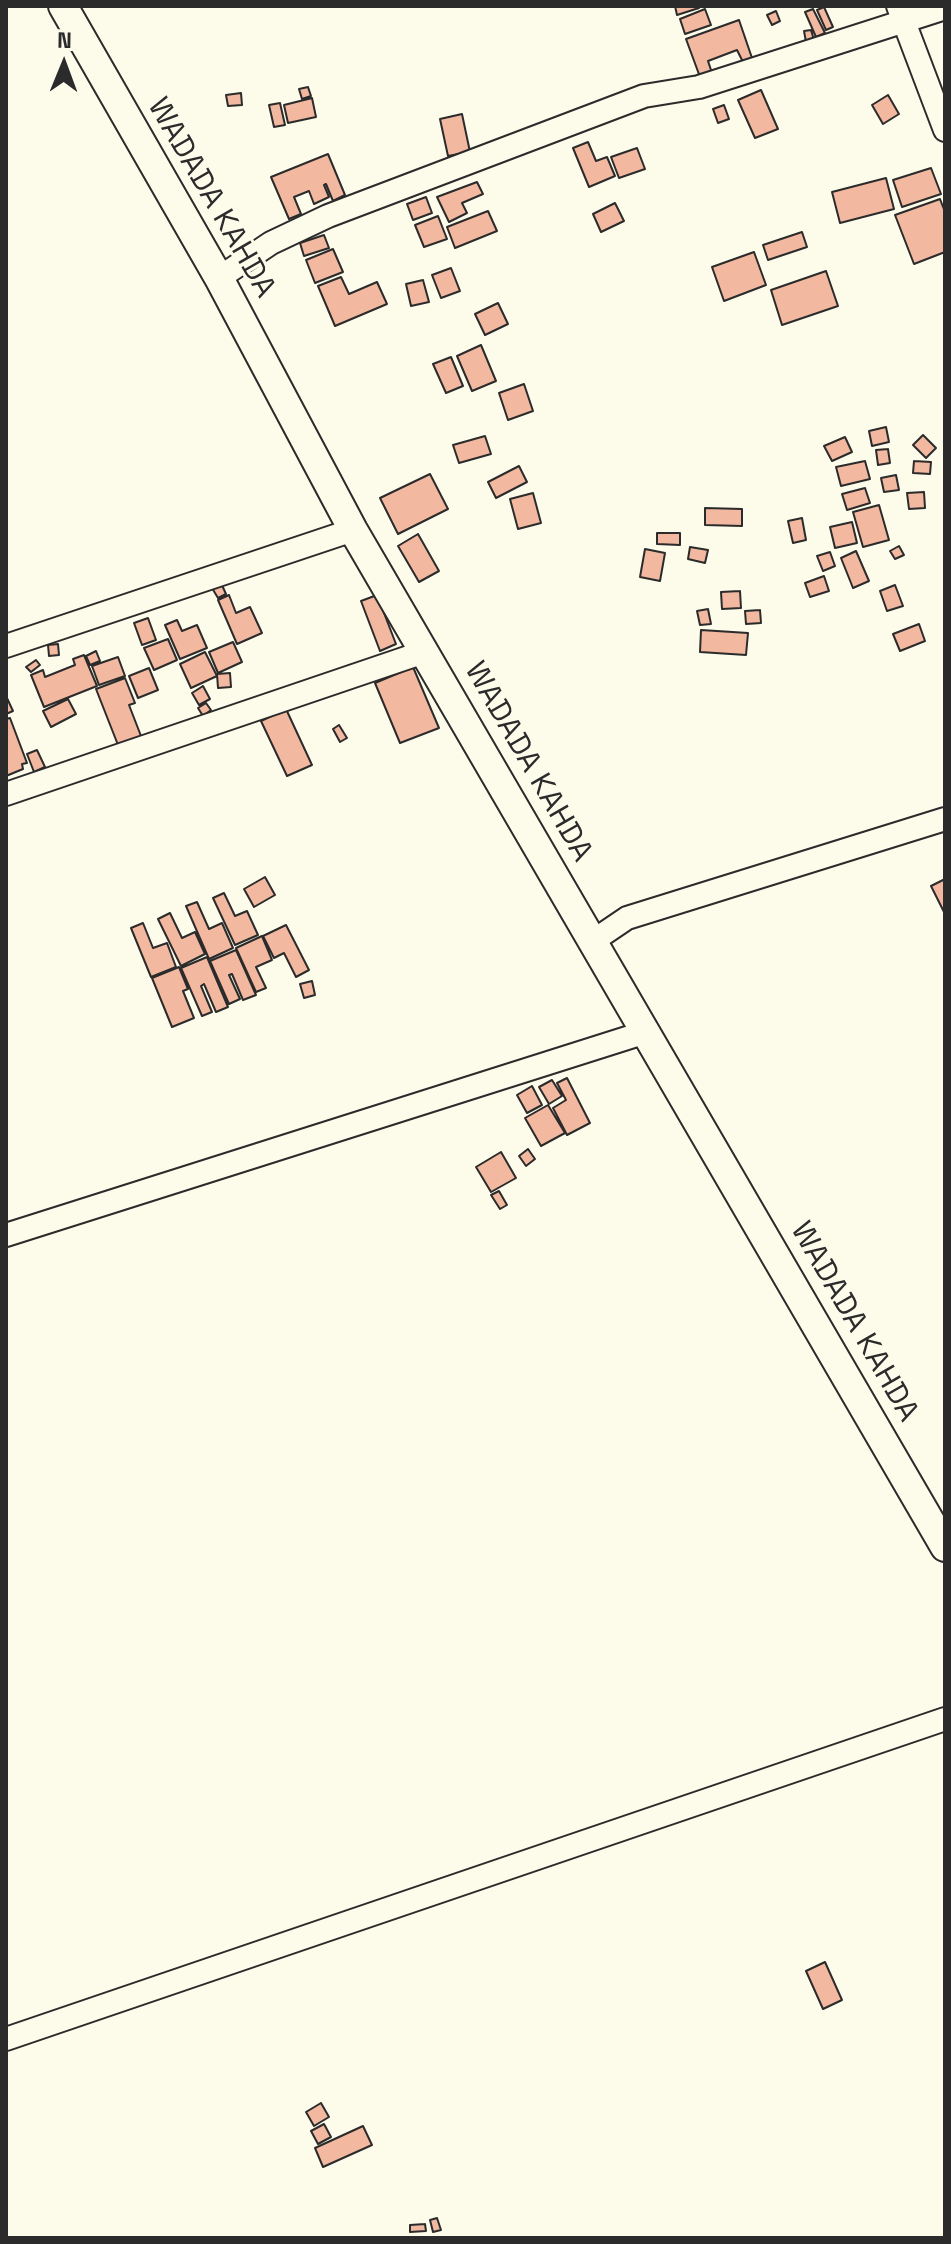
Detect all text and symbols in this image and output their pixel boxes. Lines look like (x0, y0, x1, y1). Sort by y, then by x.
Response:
north arrow (24, 24, 104, 104)
text: N (57, 26, 72, 54)
street label: WADADA KAHDA (139, 92, 283, 304)
street label: WADADA KAHDA (456, 656, 600, 868)
street label: WADADA KAHDA (782, 1216, 926, 1428)

